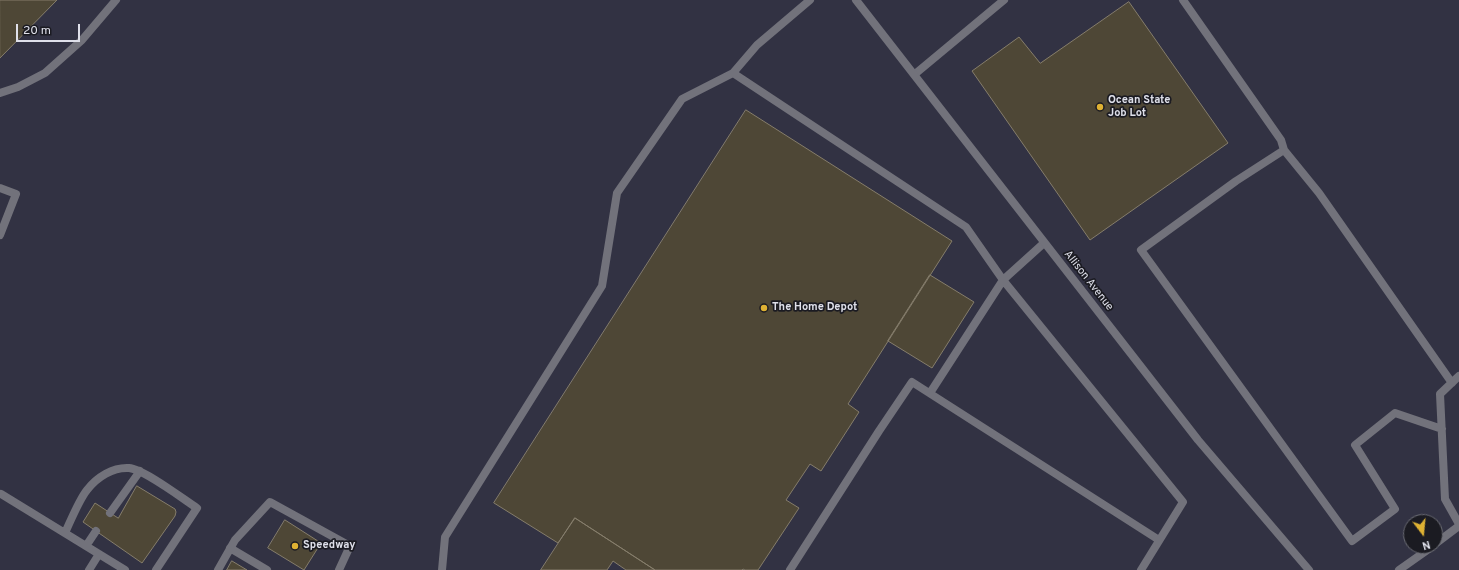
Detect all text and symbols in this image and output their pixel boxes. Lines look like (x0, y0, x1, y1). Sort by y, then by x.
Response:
scale bar (18, 16, 82, 42)
text: 20 m (23, 23, 51, 39)
place label: Ocean State Job Lot (1108, 94, 1170, 120)
marker: Ocean State Job Lot (1095, 102, 1105, 112)
street label: Allison Avenue (1060, 248, 1116, 314)
place label: The Home Depot (772, 301, 857, 315)
marker: The Home Depot (759, 303, 769, 313)
north arrow (1403, 514, 1443, 554)
text: N (1420, 537, 1432, 552)
place label: Speedway (303, 539, 356, 553)
marker: Speedway (290, 541, 300, 551)

